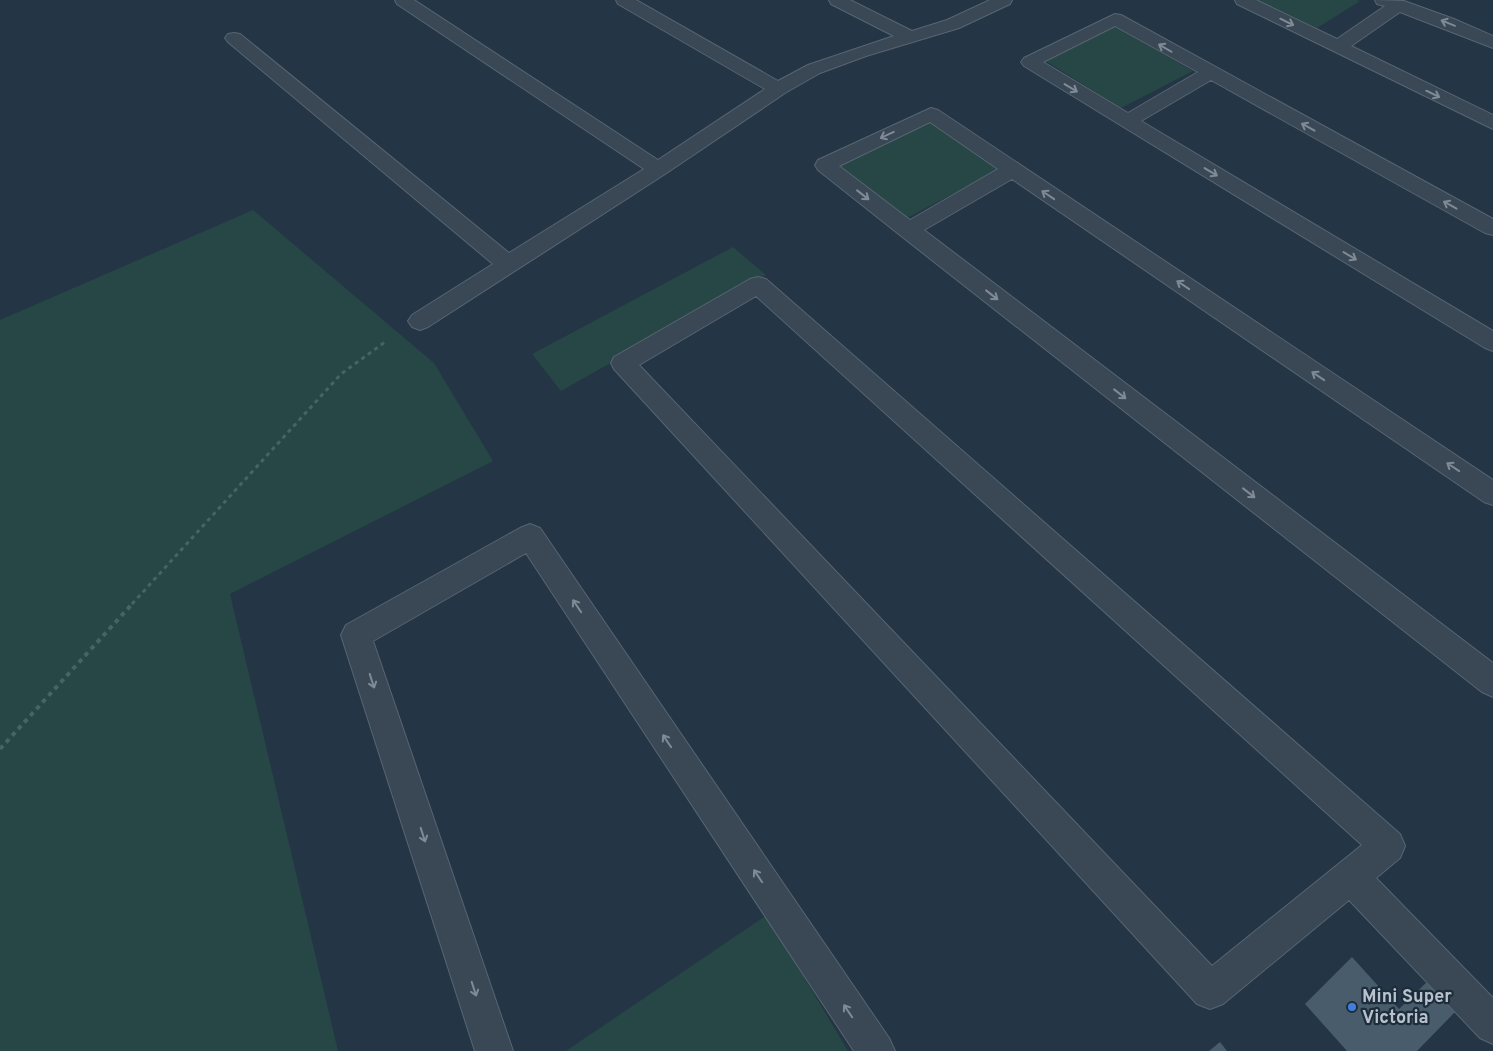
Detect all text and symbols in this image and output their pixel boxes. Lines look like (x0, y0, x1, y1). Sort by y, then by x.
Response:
one-way arrow (1279, 18, 1294, 27)
one-way arrow (1441, 18, 1456, 27)
one-way arrow (1158, 43, 1173, 53)
one-way arrow (1064, 83, 1078, 93)
one-way arrow (1425, 89, 1440, 99)
one-way arrow (1301, 121, 1315, 131)
one-way arrow (880, 131, 895, 141)
one-way arrow (1203, 167, 1217, 177)
one-way arrow (856, 189, 869, 200)
one-way arrow (1042, 190, 1056, 200)
one-way arrow (1444, 199, 1458, 209)
one-way arrow (1342, 251, 1356, 261)
one-way arrow (1176, 280, 1190, 291)
one-way arrow (985, 289, 998, 300)
one-way arrow (1311, 371, 1325, 381)
one-way arrow (1113, 389, 1127, 399)
one-way arrow (1446, 462, 1460, 472)
one-way arrow (1242, 488, 1256, 498)
one-way arrow (572, 599, 582, 613)
one-way arrow (368, 673, 377, 688)
one-way arrow (662, 734, 672, 748)
one-way arrow (419, 827, 428, 842)
one-way arrow (753, 869, 763, 883)
one-way arrow (470, 981, 479, 997)
place label: Mini Super Victoria (1362, 986, 1452, 1030)
marker: Mini Super Victoria (1346, 1001, 1358, 1013)
one-way arrow (843, 1004, 853, 1018)

